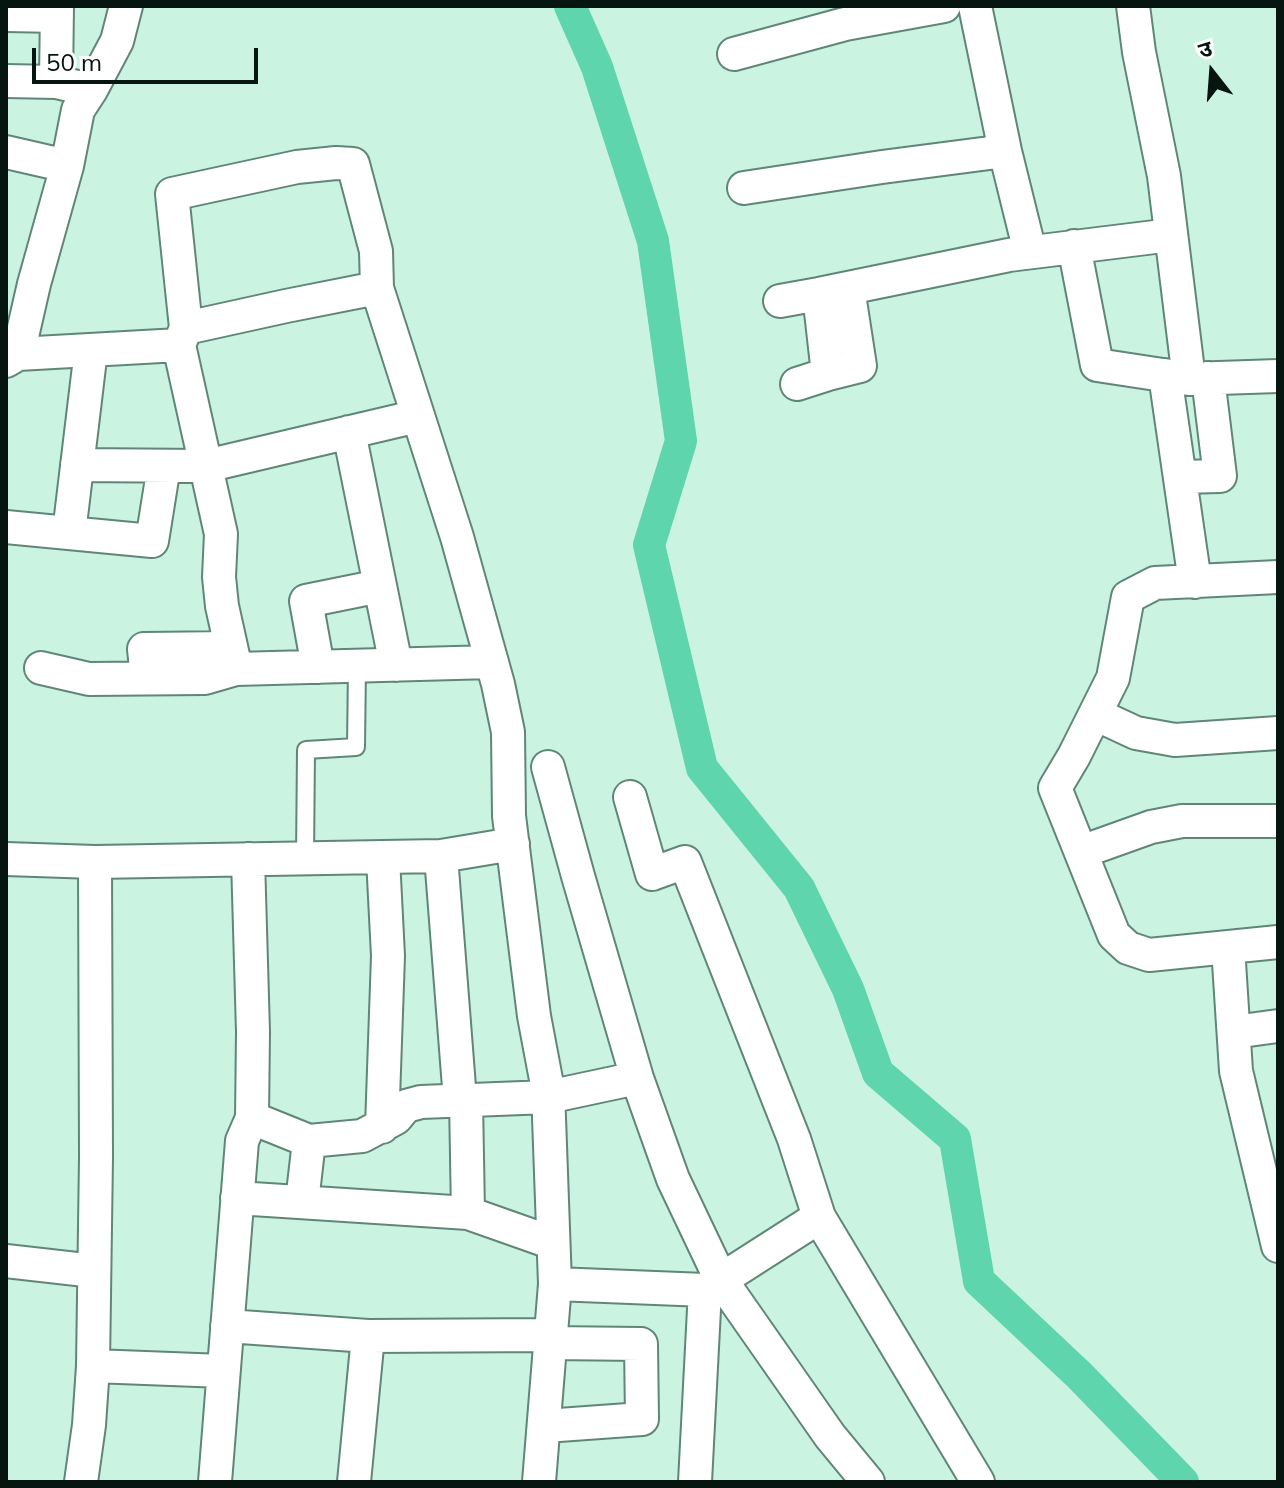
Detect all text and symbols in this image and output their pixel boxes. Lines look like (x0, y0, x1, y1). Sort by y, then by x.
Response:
scale bar (36, 32, 262, 82)
north arrow (1172, 32, 1252, 112)
text: उ (1195, 34, 1215, 64)
text: 50 m (46, 47, 102, 77)

